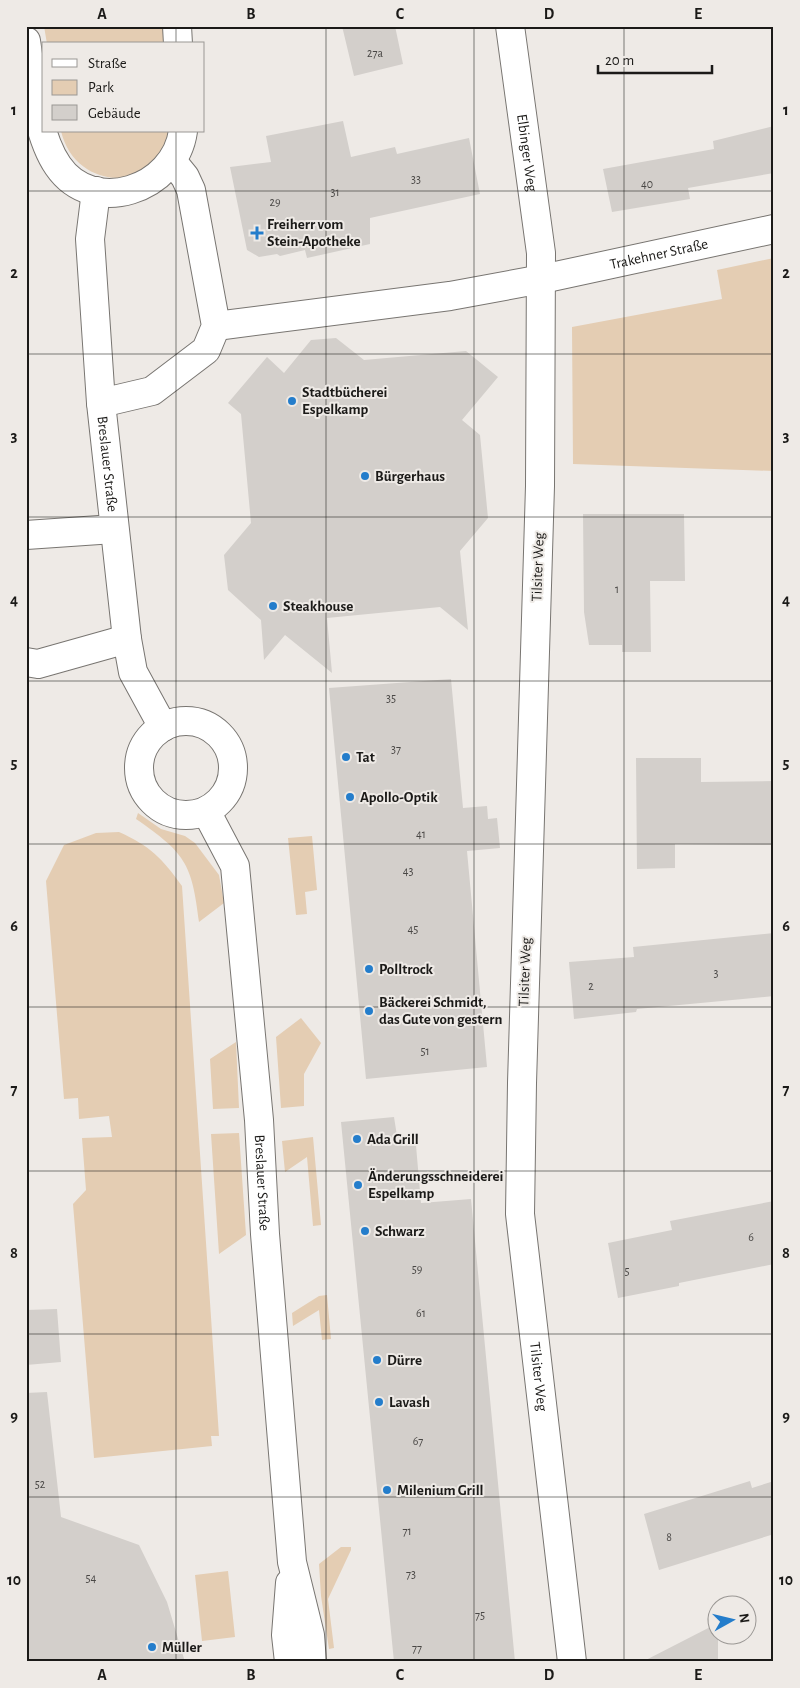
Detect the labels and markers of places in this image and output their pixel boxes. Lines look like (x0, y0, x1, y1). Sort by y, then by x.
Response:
place label: Freiherr vom Stein-Apotheke (267, 217, 360, 249)
marker: Freiherr vom Stein-Apotheke (251, 227, 263, 239)
place label: Stadtbücherei Espelkamp (302, 385, 387, 417)
marker: Stadtbücherei Espelkamp (286, 395, 298, 407)
place label: Bürgerhaus (375, 469, 445, 484)
marker: Bürgerhaus (359, 470, 371, 482)
place label: Steakhouse (283, 599, 353, 614)
marker: Steakhouse (267, 600, 279, 612)
place label: Tat (356, 750, 375, 765)
marker: Tat (340, 751, 352, 763)
place label: Apollo-Optik (360, 790, 438, 805)
marker: Apollo-Optik (344, 791, 356, 803)
place label: Polltrock (379, 962, 434, 977)
marker: Polltrock (363, 963, 375, 975)
place label: Bäckerei Schmidt, das Gute von gestern (379, 995, 503, 1027)
marker: Bäckerei Schmidt, das Gute von gestern (363, 1005, 375, 1017)
place label: Ada Grill (367, 1132, 419, 1147)
marker: Ada Grill (351, 1133, 363, 1145)
place label: Änderungsschneiderei Espelkamp (368, 1168, 504, 1201)
marker: Änderungsschneiderei Espelkamp (352, 1179, 364, 1191)
place label: Schwarz (375, 1224, 425, 1239)
marker: Schwarz (359, 1225, 371, 1237)
place label: Dürre (387, 1353, 422, 1368)
marker: Dürre (371, 1354, 383, 1366)
place label: Lavash (389, 1395, 430, 1410)
marker: Lavash (373, 1396, 385, 1408)
place label: Milenium Grill (397, 1483, 484, 1498)
marker: Milenium Grill (381, 1484, 393, 1496)
place label: Müller (162, 1640, 203, 1655)
marker: Müller (146, 1641, 158, 1653)

